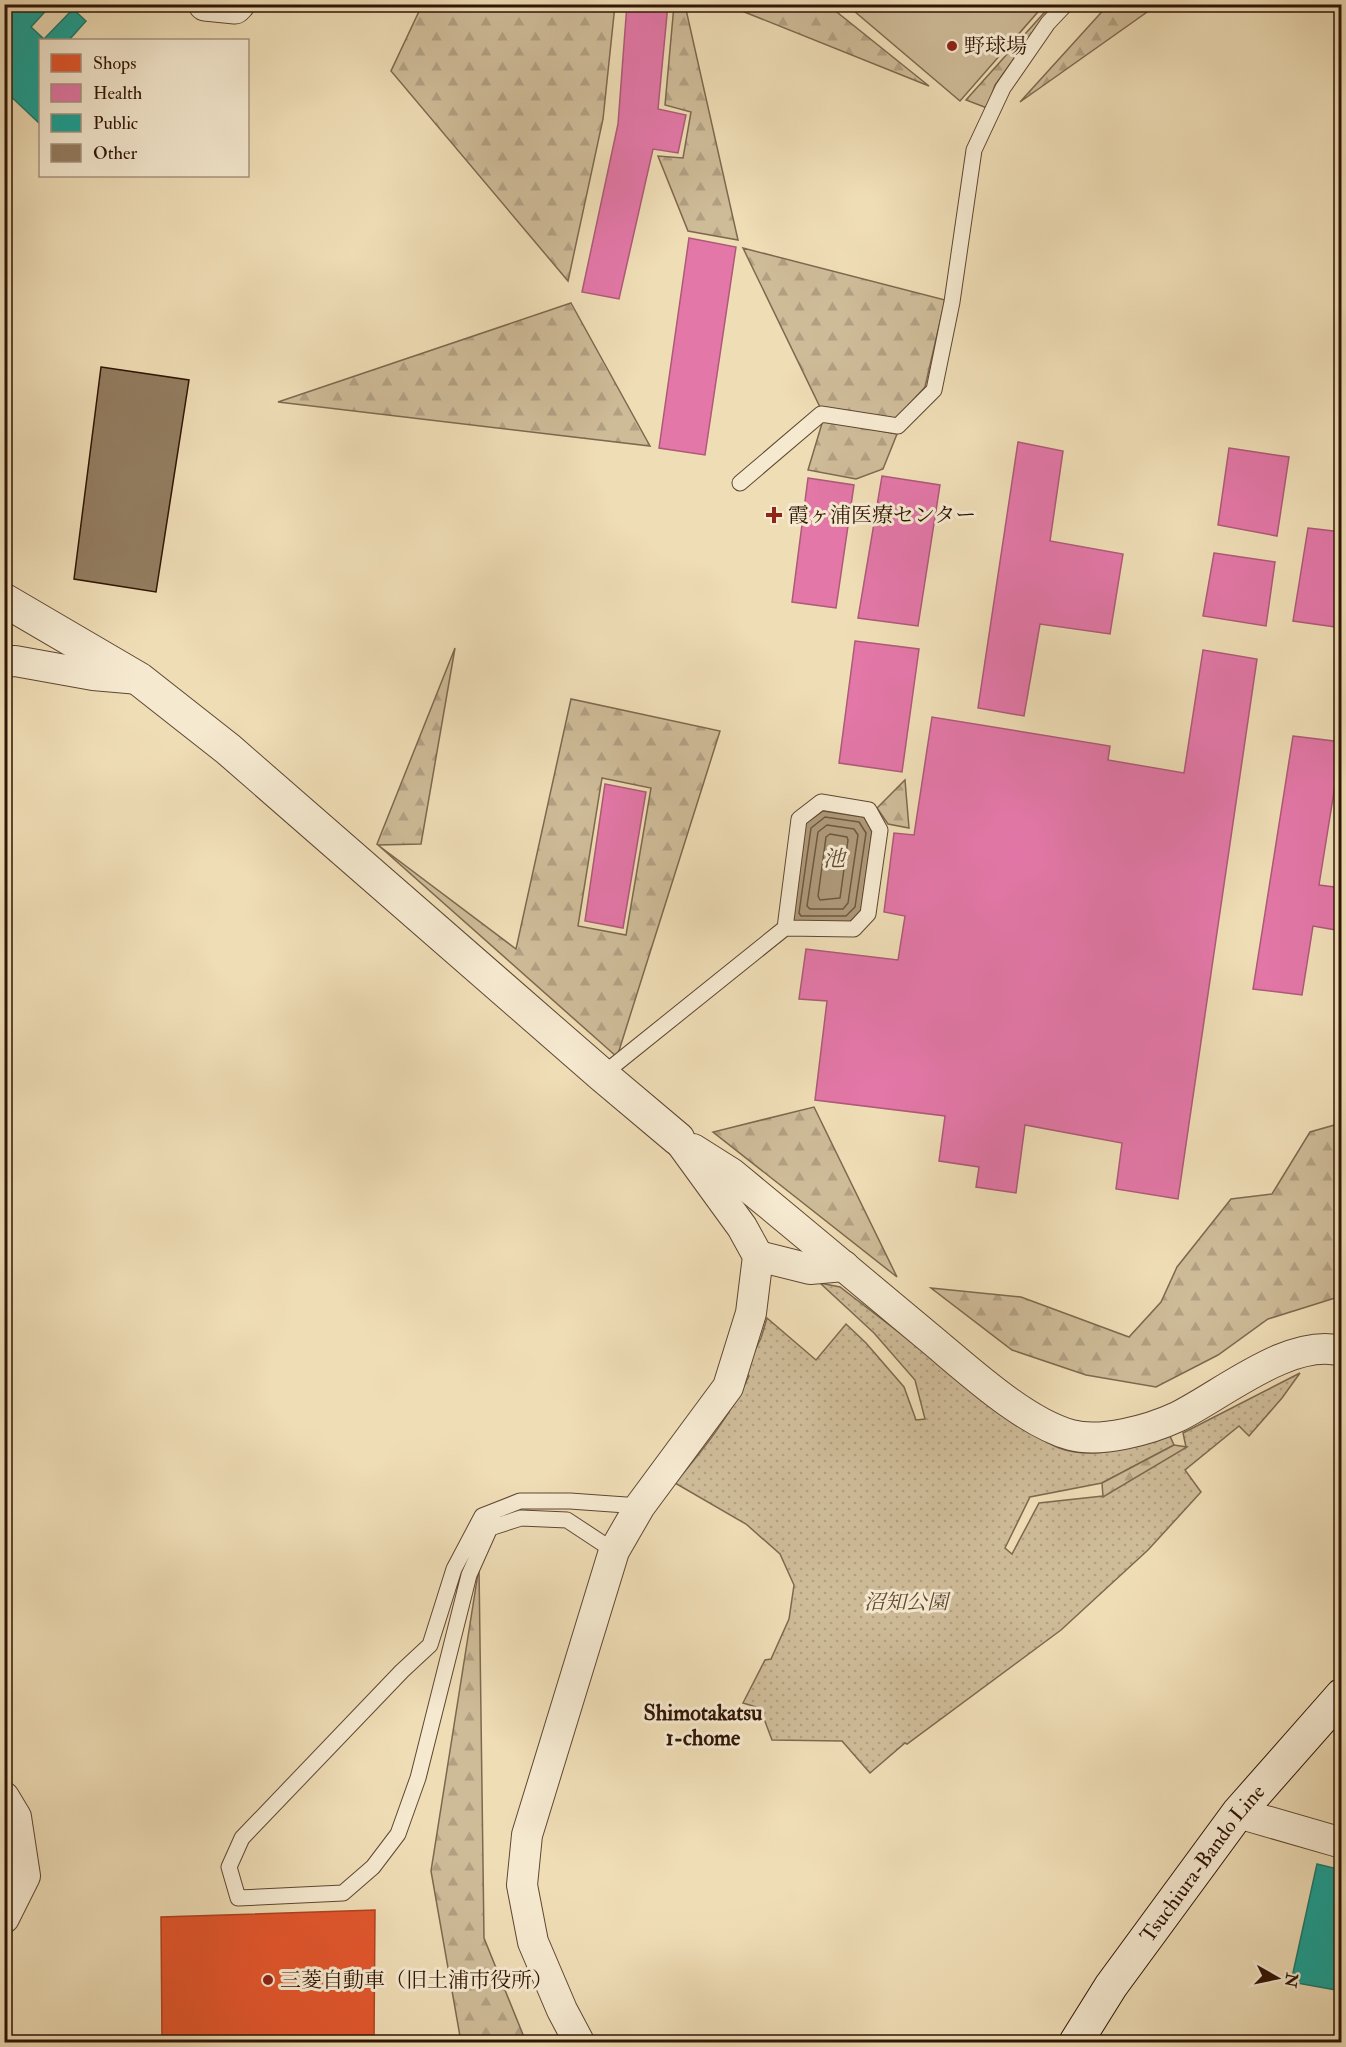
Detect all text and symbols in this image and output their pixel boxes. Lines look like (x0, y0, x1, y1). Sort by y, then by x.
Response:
place label: 野球場 (964, 33, 1027, 60)
legend (39, 39, 249, 177)
marker: 野球場 (945, 39, 959, 53)
text: Shops (93, 52, 136, 75)
text: Health (93, 82, 143, 105)
text: Public (93, 112, 138, 135)
text: Other (93, 142, 137, 165)
place label: 霞ヶ浦医療センター (788, 502, 976, 529)
marker: 霞ヶ浦医療センター (765, 506, 783, 524)
water label: 池 (823, 845, 848, 873)
park label: 沼知公園 (864, 1589, 951, 1616)
district label: Shimotakatsu 1-chome (644, 1699, 763, 1752)
street label: Tsuchiura-Bando Line (1134, 1778, 1271, 1948)
north arrow (1247, 1948, 1307, 2008)
place label: 三菱自動車（旧土浦市役所） (280, 1967, 553, 1994)
text: N (1280, 1971, 1302, 1989)
marker: 三菱自動車（旧土浦市役所） (261, 1973, 275, 1987)

